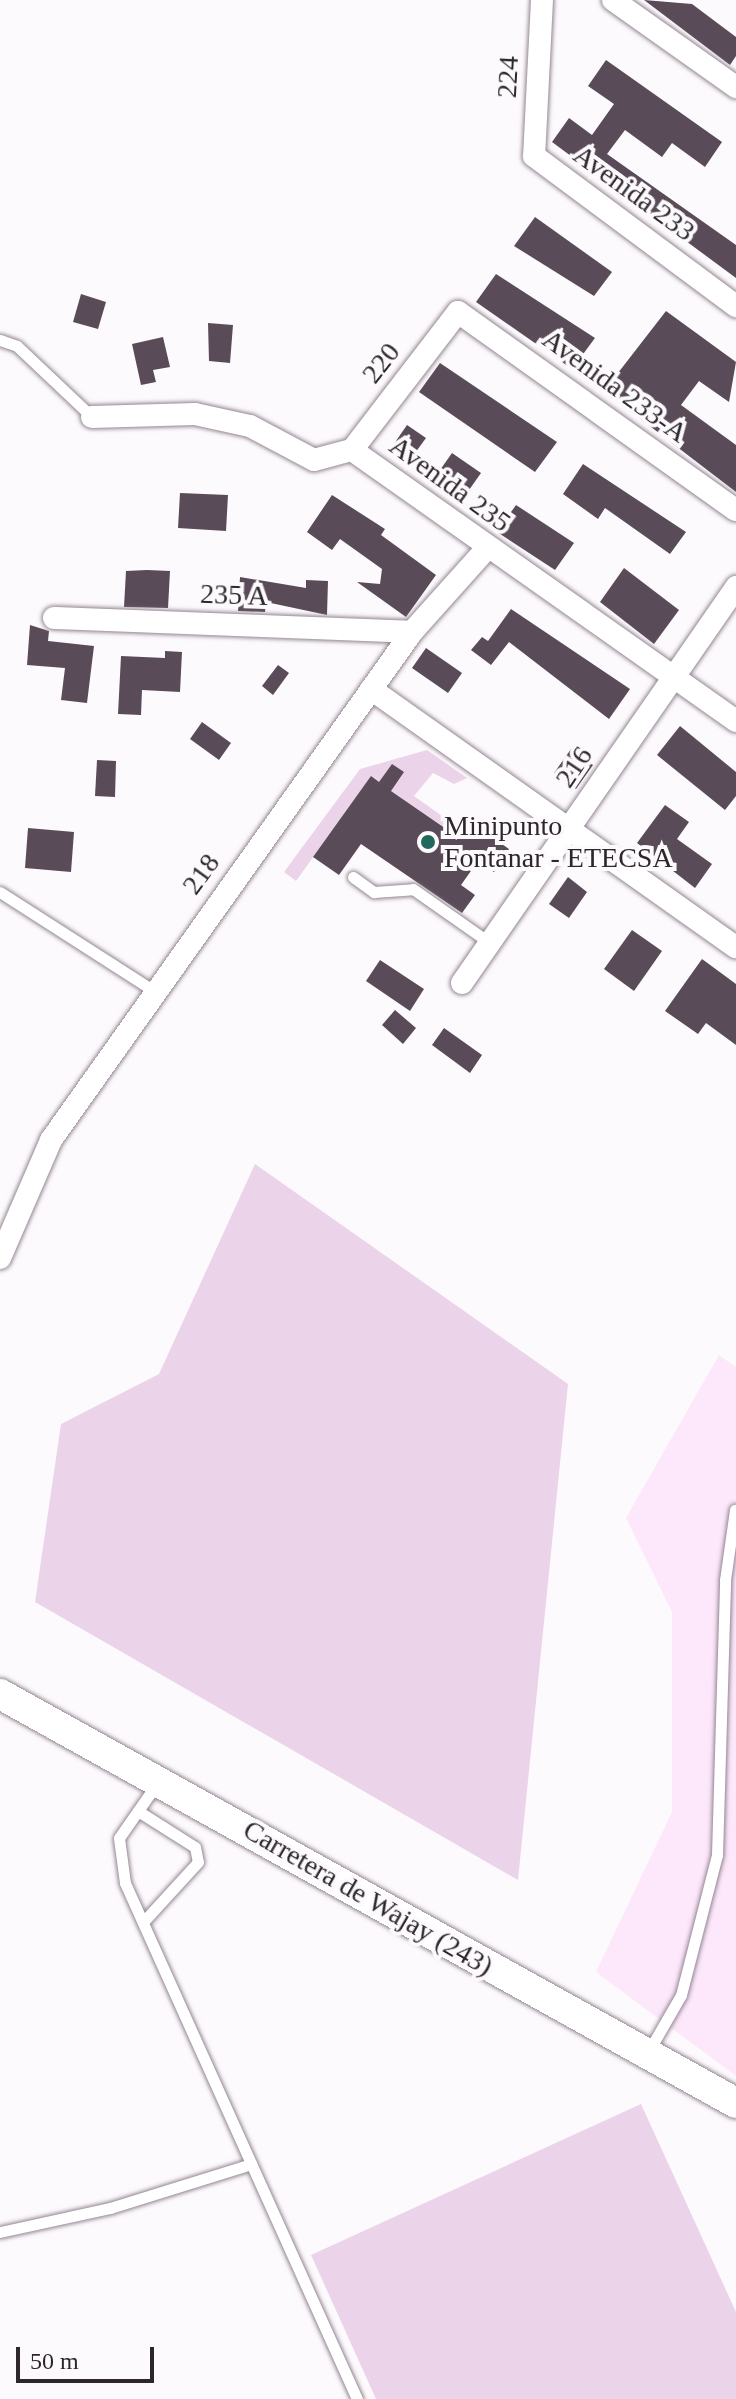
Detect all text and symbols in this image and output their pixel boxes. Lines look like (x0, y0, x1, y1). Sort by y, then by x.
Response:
street label: 224 (490, 55, 526, 99)
street label: Avenida 233 (567, 138, 701, 248)
street label: Avenida 233-A (536, 322, 694, 450)
street label: 220 (355, 336, 407, 390)
street label: Avenida 235 (383, 429, 517, 539)
street label: 235 A (199, 577, 269, 613)
street label: 216 (548, 740, 600, 794)
place label: Minipunto Fontanar - ETECSA (444, 809, 673, 875)
marker: Minipunto Fontanar - ETECSA (419, 833, 437, 851)
street label: 218 (175, 847, 227, 901)
street label: Carretera de Wajay (243) (237, 1813, 499, 1983)
scale bar (20, 2331, 158, 2381)
text: 50 m (30, 2348, 79, 2374)

